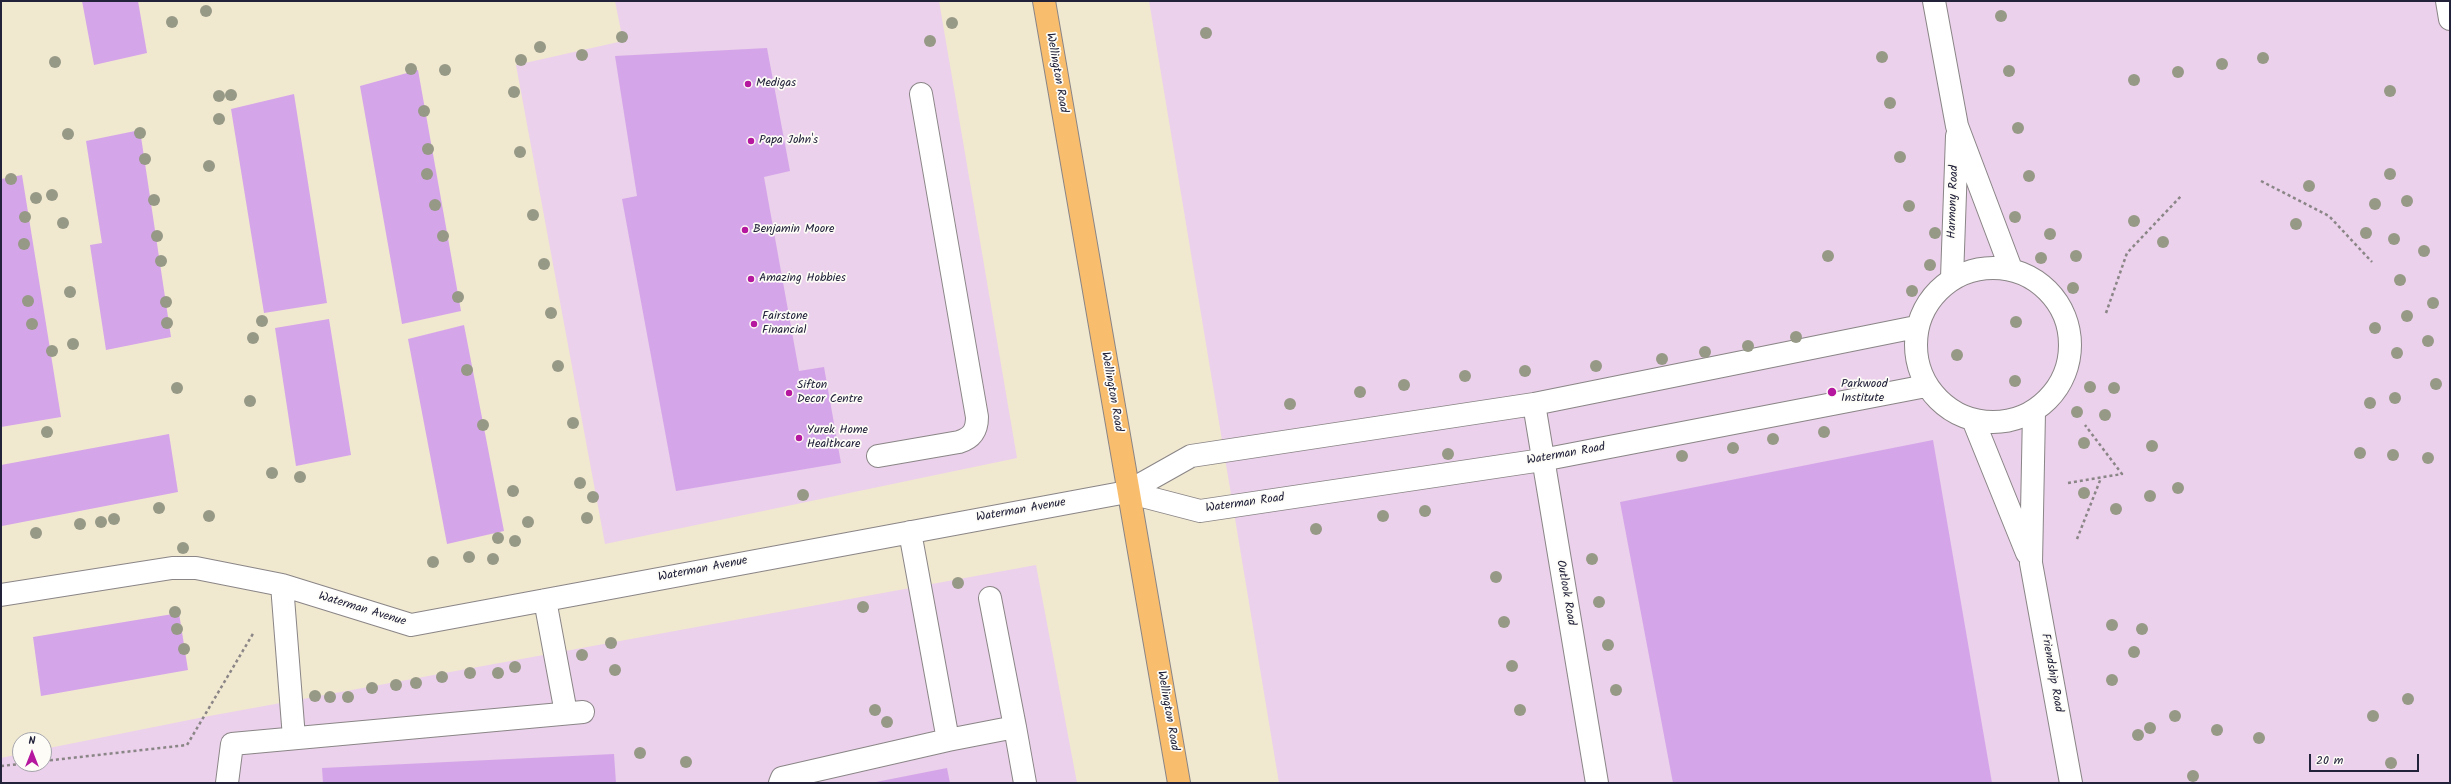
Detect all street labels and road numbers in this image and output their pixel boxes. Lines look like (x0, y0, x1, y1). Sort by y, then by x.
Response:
street label: Wellington Road (1042, 32, 1070, 114)
street label: Harmony Road (1946, 165, 1962, 239)
street label: Wellington Road (1097, 351, 1125, 433)
street label: Waterman Road (1526, 441, 1606, 469)
street label: Waterman Road (1205, 491, 1285, 517)
street label: Waterman Avenue (975, 496, 1067, 526)
street label: Waterman Avenue (657, 554, 749, 586)
street label: Outlook Road (1552, 559, 1578, 627)
street label: Waterman Avenue (317, 590, 407, 630)
street label: Friendship Road (2037, 632, 2065, 714)
street label: Wellington Road (1153, 670, 1181, 752)

